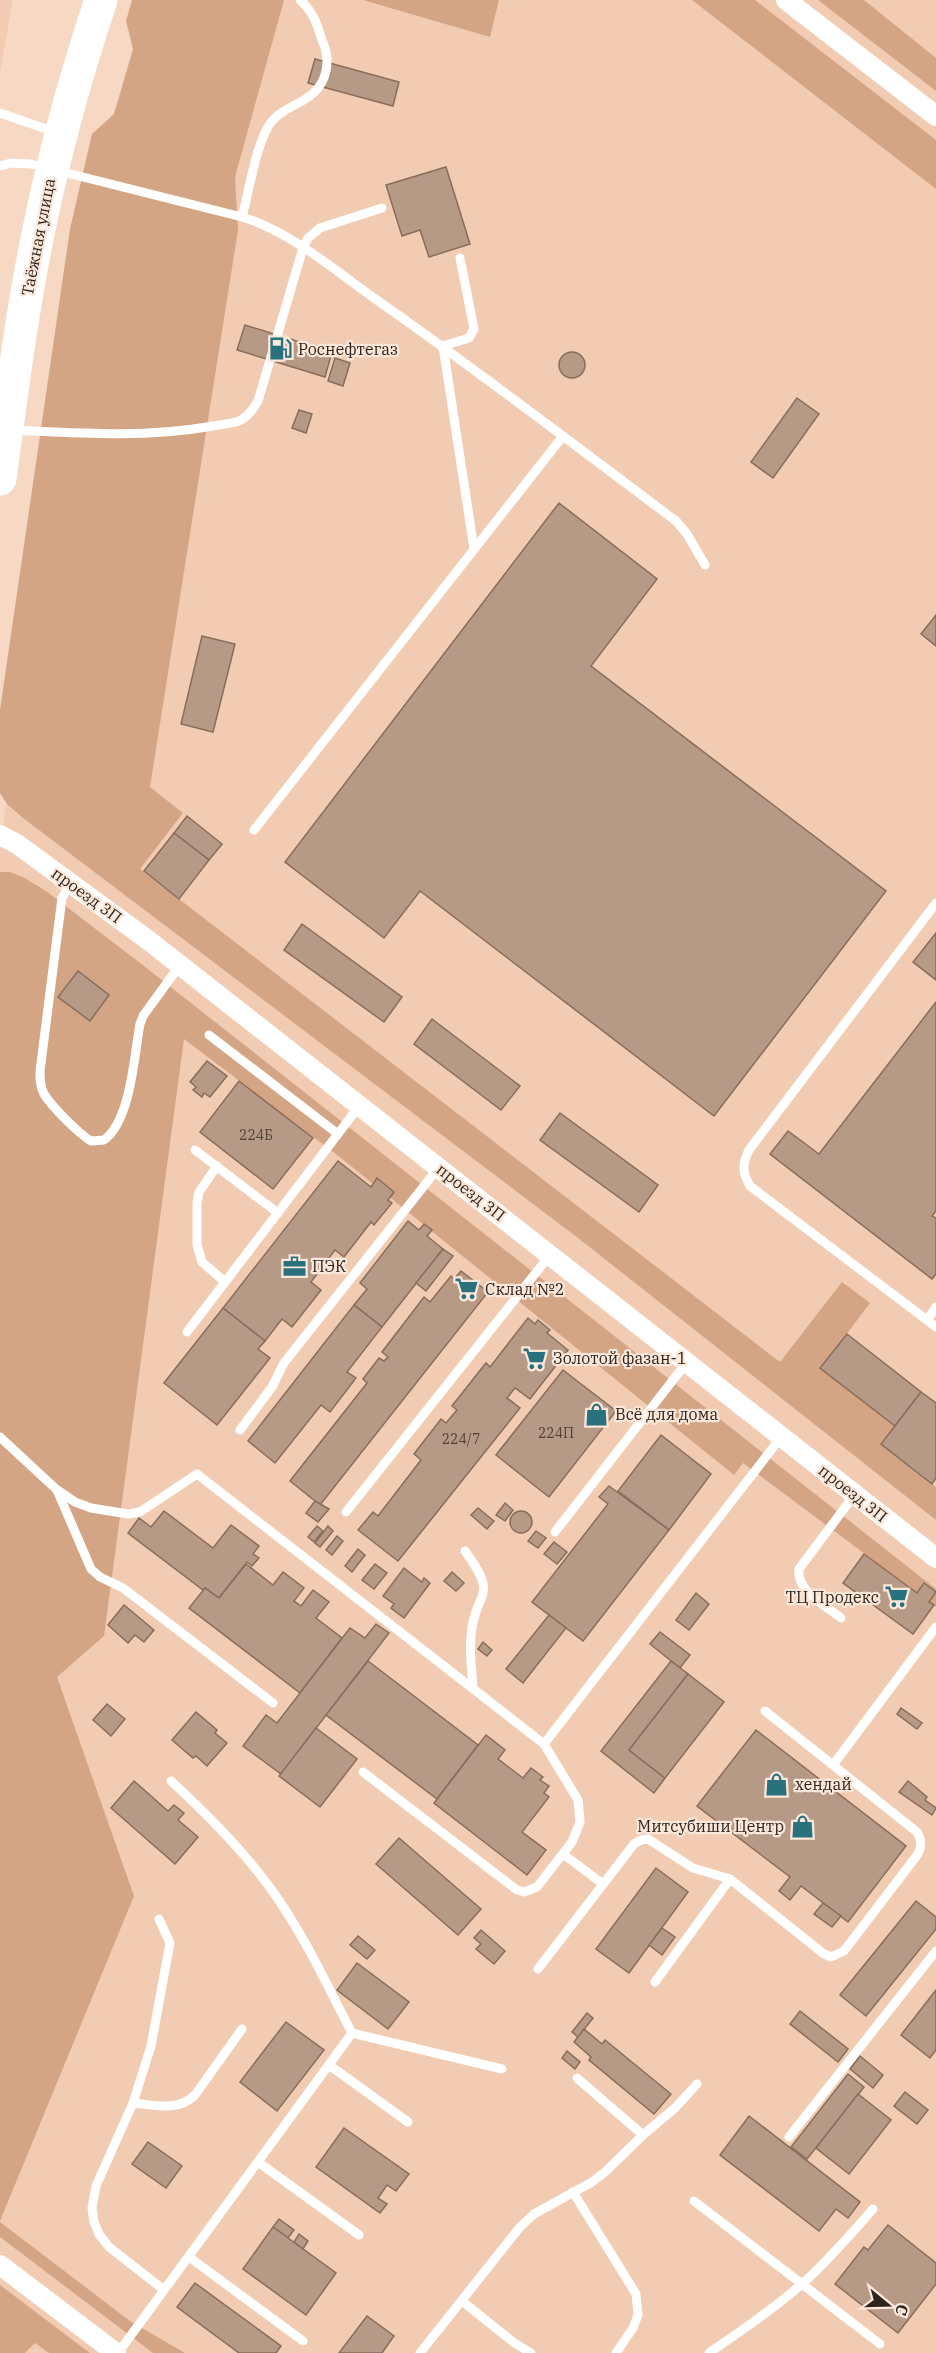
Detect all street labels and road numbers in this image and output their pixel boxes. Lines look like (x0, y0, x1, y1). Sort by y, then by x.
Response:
street label: Таёжная улица (17, 176, 59, 298)
street label: проезд 3П (48, 863, 126, 927)
street label: проезд 3П (433, 1159, 509, 1225)
street label: проезд 3П (815, 1460, 891, 1526)

